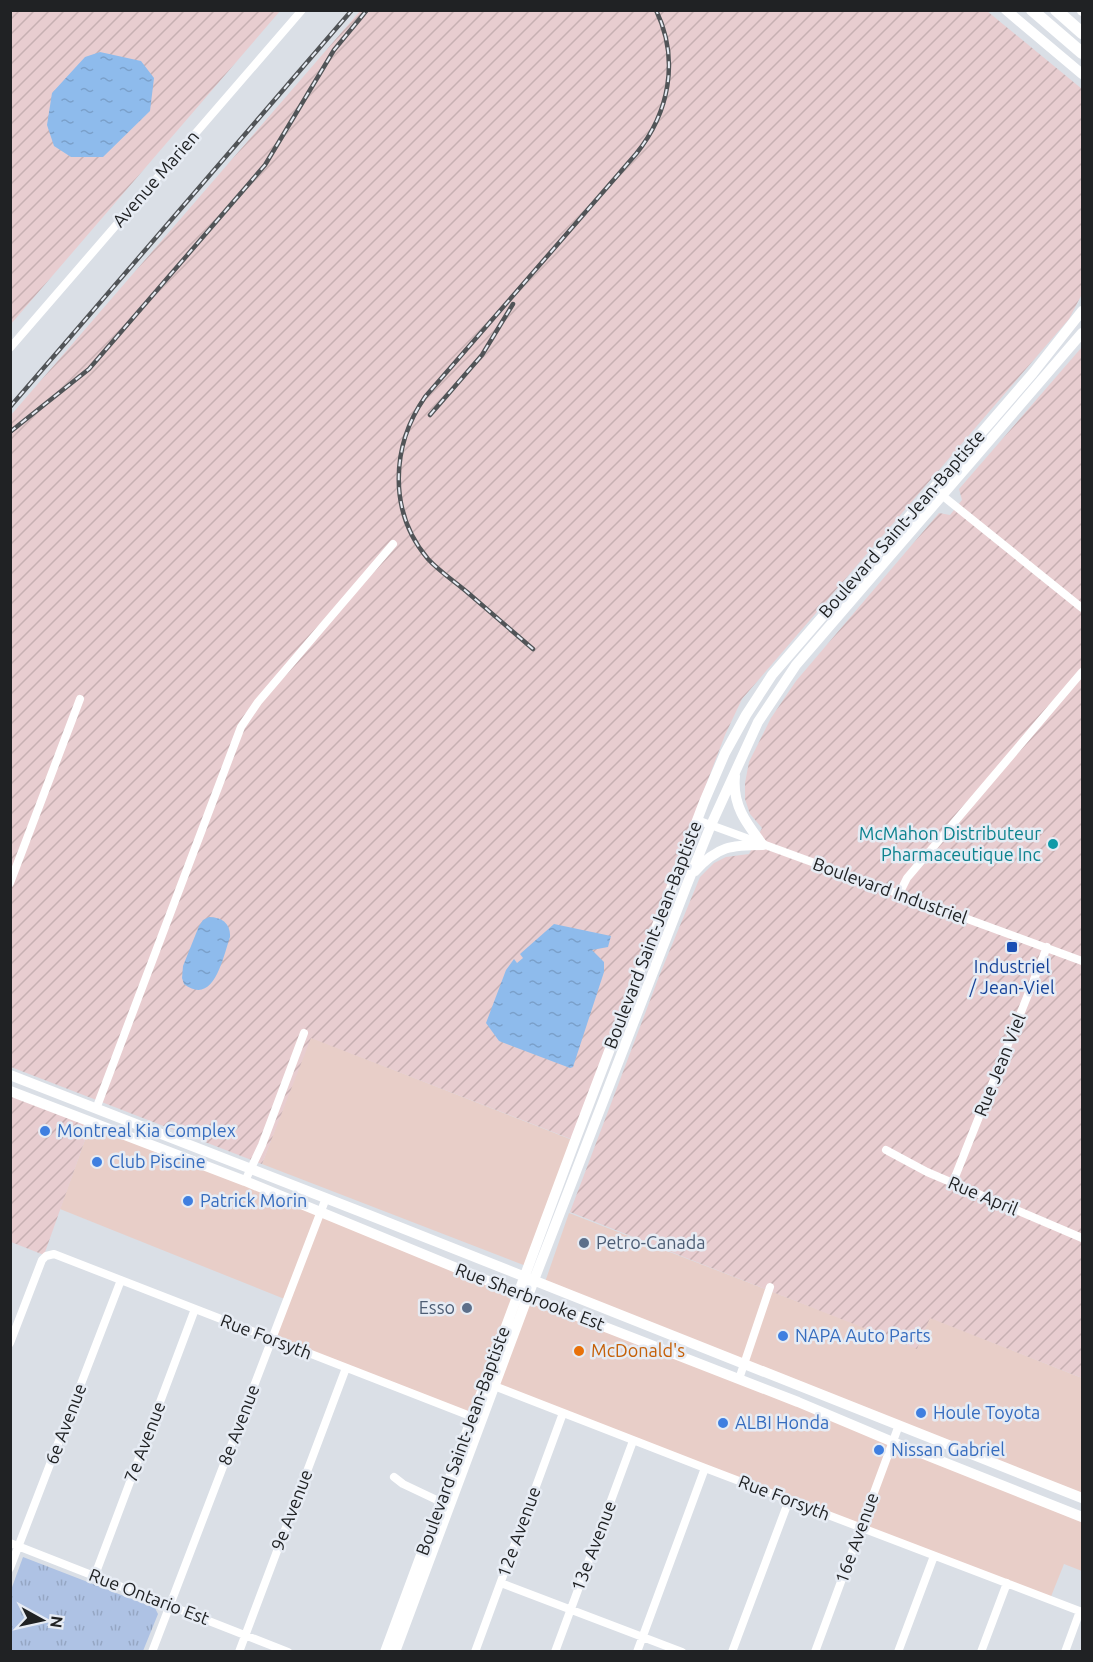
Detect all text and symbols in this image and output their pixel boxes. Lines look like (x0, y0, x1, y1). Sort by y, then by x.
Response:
street label: Avenue Marien (108, 126, 203, 231)
street label: Boulevard Saint-Jean-Baptiste (814, 425, 988, 621)
street label: Boulevard Saint-Jean-Baptiste (599, 818, 705, 1051)
place label: McMahon Distributeur Pharmaceutique Inc (859, 823, 1041, 864)
marker: McMahon Distributeur Pharmaceutique Inc (1046, 837, 1060, 851)
street label: Boulevard Industriel (810, 853, 971, 927)
marker: Industriel / Jean-Viel (1005, 940, 1019, 954)
place label: Industriel / Jean-Viel (968, 956, 1055, 997)
street label: Rue Jean Viel (969, 1010, 1029, 1119)
place label: Montreal Kia Complex (57, 1120, 236, 1140)
marker: Montreal Kia Complex (38, 1124, 52, 1138)
place label: Club Piscine (109, 1151, 206, 1171)
marker: Club Piscine (90, 1155, 104, 1169)
street label: Rue April (946, 1171, 1021, 1219)
place label: Patrick Morin (200, 1190, 307, 1210)
marker: Patrick Morin (181, 1194, 195, 1208)
place label: Petro-Canada (596, 1232, 706, 1252)
marker: Petro-Canada (577, 1236, 591, 1250)
street label: Rue Sherbrooke Est (453, 1258, 608, 1334)
place label: Esso (419, 1297, 455, 1317)
marker: Esso (460, 1301, 474, 1315)
street label: Rue Forsyth (218, 1309, 315, 1363)
street label: Boulevard Saint-Jean-Baptiste (411, 1323, 513, 1558)
place label: NAPA Auto Parts (795, 1325, 931, 1345)
marker: NAPA Auto Parts (776, 1329, 790, 1343)
place label: McDonald's (591, 1340, 685, 1360)
marker: McDonald's (572, 1344, 586, 1358)
street label: 6e Avenue (41, 1380, 90, 1467)
street label: 8e Avenue (214, 1381, 263, 1468)
street label: 7e Avenue (120, 1398, 169, 1485)
place label: Houle Toyota (933, 1402, 1040, 1422)
marker: Houle Toyota (914, 1406, 928, 1420)
place label: ALBI Honda (735, 1412, 829, 1432)
marker: ALBI Honda (716, 1416, 730, 1430)
place label: Nissan Gabriel (891, 1439, 1005, 1459)
marker: Nissan Gabriel (872, 1443, 886, 1457)
street label: 9e Avenue (267, 1466, 316, 1553)
street label: Rue Forsyth (736, 1470, 833, 1524)
street label: 12e Avenue (492, 1484, 544, 1580)
street label: 16e Avenue (830, 1490, 882, 1586)
street label: 13e Avenue (567, 1498, 619, 1594)
street label: Rue Ontario Est (87, 1564, 212, 1628)
north arrow (12, 1590, 72, 1650)
text: N (47, 1615, 67, 1629)

